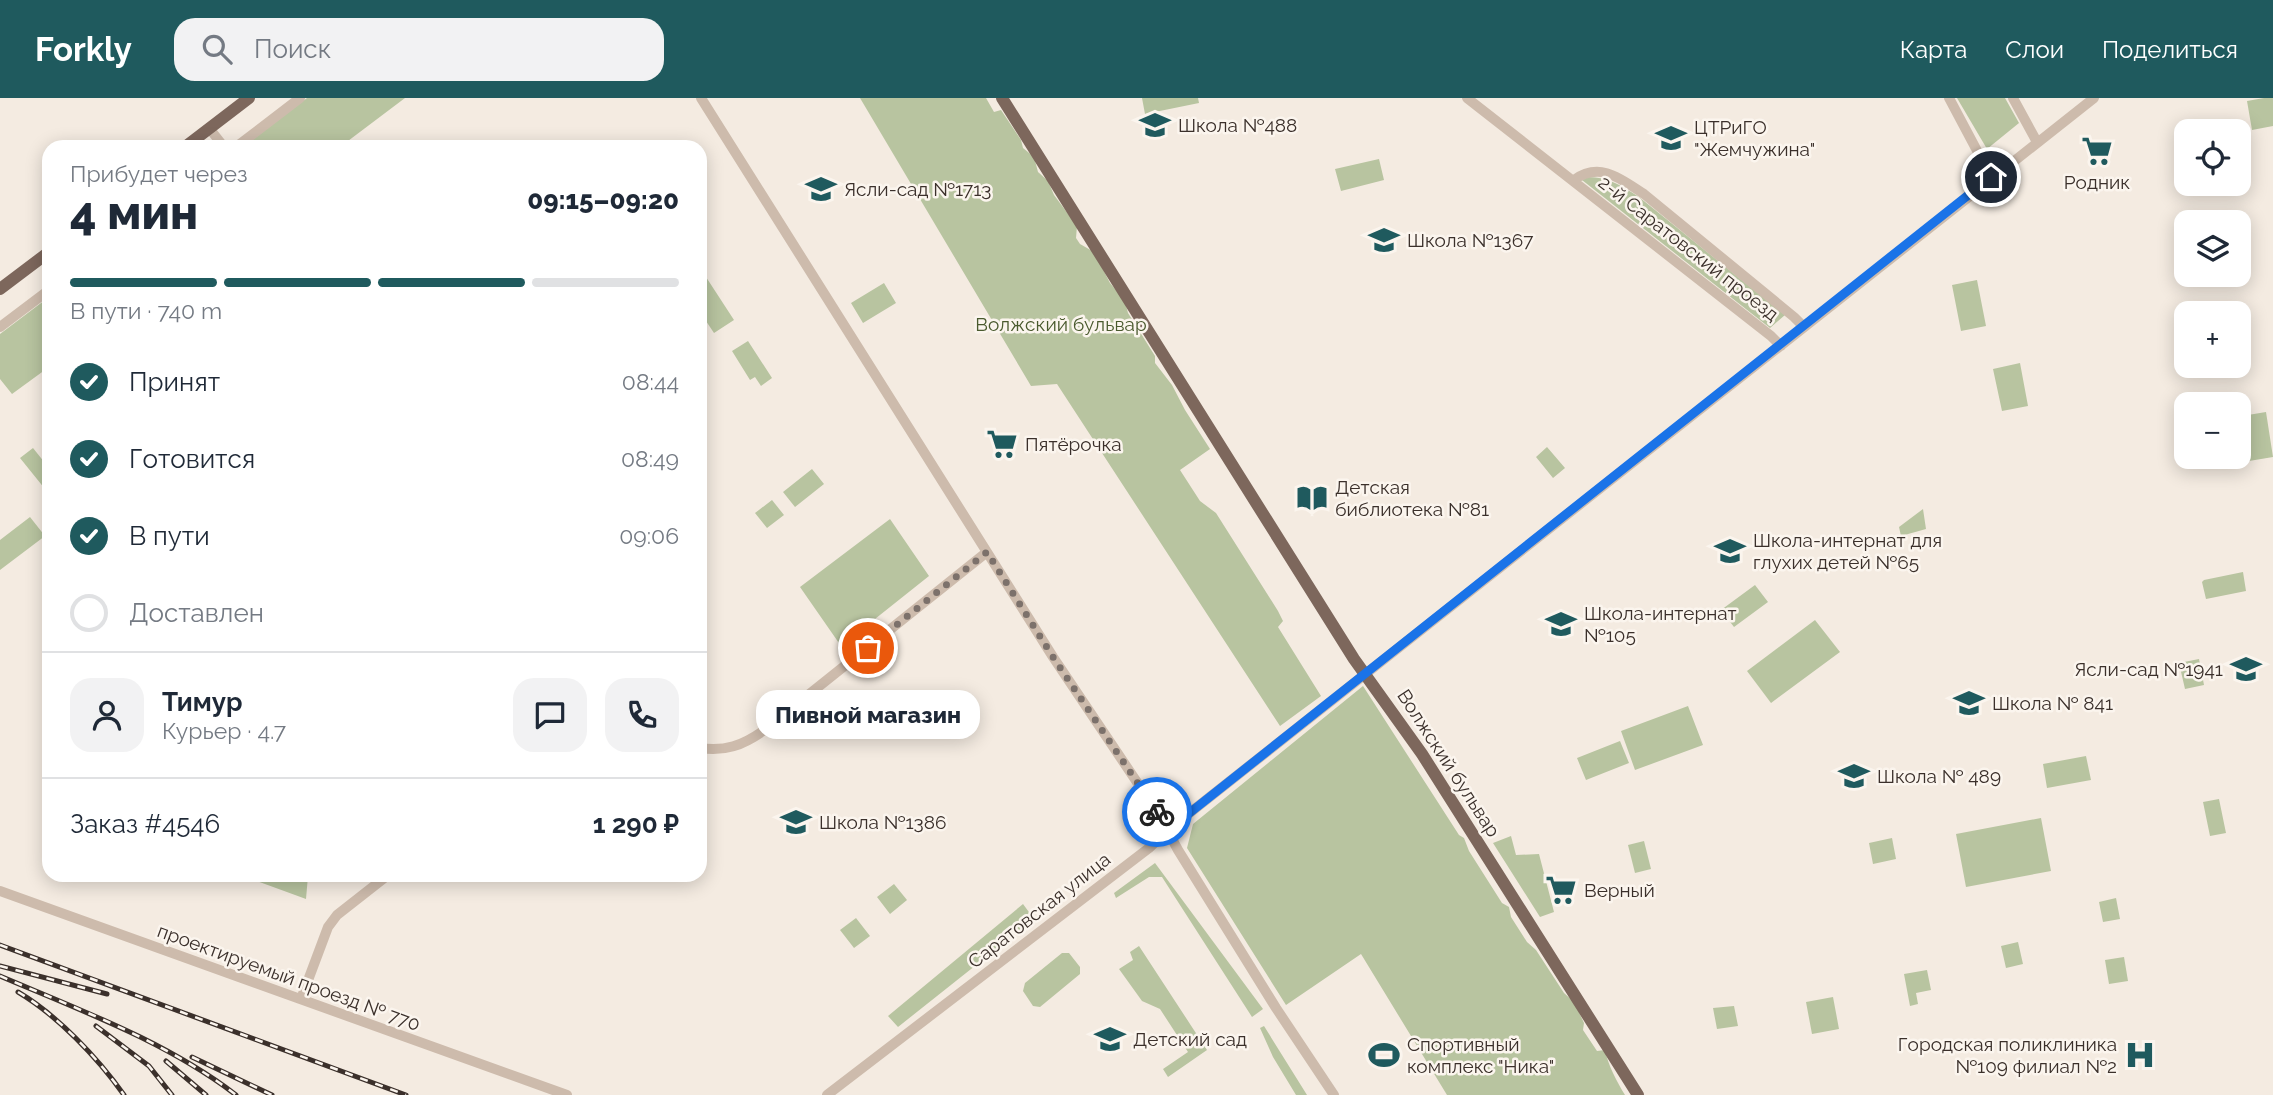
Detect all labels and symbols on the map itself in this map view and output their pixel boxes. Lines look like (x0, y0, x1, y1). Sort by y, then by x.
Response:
school or university icon: Школа №488 (1138, 108, 1172, 142)
place label: Школа №488 (1178, 114, 1297, 136)
place label: ЦТРиГО "Жемчужина" (1694, 116, 1815, 160)
school or university icon: ЦТРиГО "Жемчужина" (1654, 121, 1688, 155)
supermarket icon: Родник (2080, 134, 2114, 168)
pin (1961, 147, 2021, 207)
street label: 2-й Саратовский проезд (1595, 171, 1783, 325)
place label: Родник (2064, 171, 2130, 193)
school or university icon: Ясли-сад №1713 (804, 172, 838, 206)
place label: Ясли-сад №1713 (844, 178, 991, 200)
school or university icon: Школа №1367 (1367, 223, 1401, 257)
place label: Школа №1367 (1407, 229, 1533, 251)
park label: Волжский бульвар (975, 313, 1147, 335)
supermarket icon: Пятёрочка (985, 427, 1019, 461)
place label: Пятёрочка (1025, 433, 1122, 455)
place label: Детская библиотека №81 (1335, 476, 1489, 520)
library icon: Детская библиотека №81 (1295, 481, 1329, 515)
place label: Школа-интернат для глухих детей №65 (1753, 529, 1942, 573)
school or university icon: Школа-интернат для глухих детей №65 (1713, 534, 1747, 568)
place label: Школа-интернат №105 (1584, 602, 1737, 646)
school or university icon: Школа-интернат №105 (1544, 607, 1578, 641)
pin (838, 618, 898, 678)
school or university icon: Ясли-сад №1941 (2229, 652, 2263, 686)
place label: Ясли-сад №1941 (2074, 658, 2223, 680)
street label: Волжский бульвар (1393, 685, 1505, 841)
school or university icon: Школа № 841 (1952, 686, 1986, 720)
callout: Пивной магазин (756, 690, 980, 739)
place label: Школа № 841 (1992, 692, 2113, 714)
school or university icon: Школа № 489 (1837, 759, 1871, 793)
place label: Школа № 489 (1877, 765, 2001, 787)
courier (1122, 777, 1192, 847)
school or university icon: Школа №1386 (779, 805, 813, 839)
place label: Школа №1386 (819, 811, 946, 833)
street label: Саратовская улица (964, 848, 1114, 972)
supermarket icon: Верный (1544, 873, 1578, 907)
place label: Верный (1584, 879, 1655, 901)
street label: проектируемый проезд № 770 (155, 919, 423, 1035)
school or university icon: Детский сад (1093, 1022, 1127, 1056)
place label: Детский сад (1133, 1028, 1247, 1050)
place label: Спортивный комплекс "Ника" (1407, 1033, 1554, 1077)
place label: Городская поликлиника №109 филиал №2 (1898, 1033, 2117, 1077)
sports icon: Спортивный комплекс "Ника" (1367, 1038, 1401, 1072)
hospital icon: Городская поликлиника №109 филиал №2 (2123, 1038, 2157, 1072)

